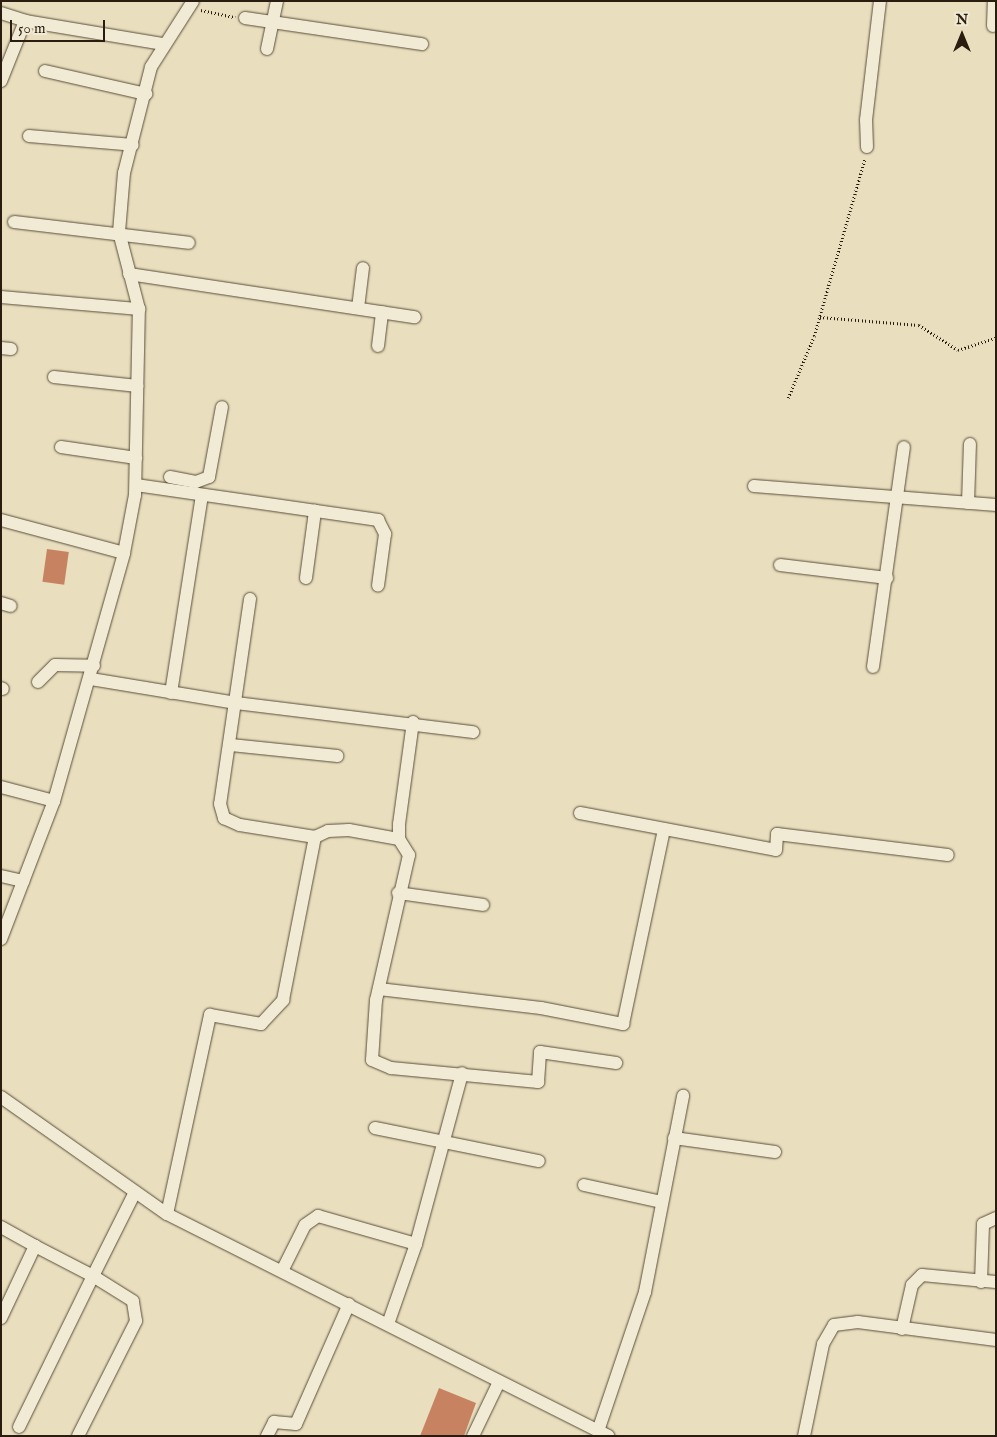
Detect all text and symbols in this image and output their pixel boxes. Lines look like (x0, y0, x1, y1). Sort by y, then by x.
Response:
scale bar (12, 10, 108, 42)
north arrow (937, 10, 987, 60)
text: N (956, 11, 968, 29)
text: 50 m (18, 19, 46, 38)

